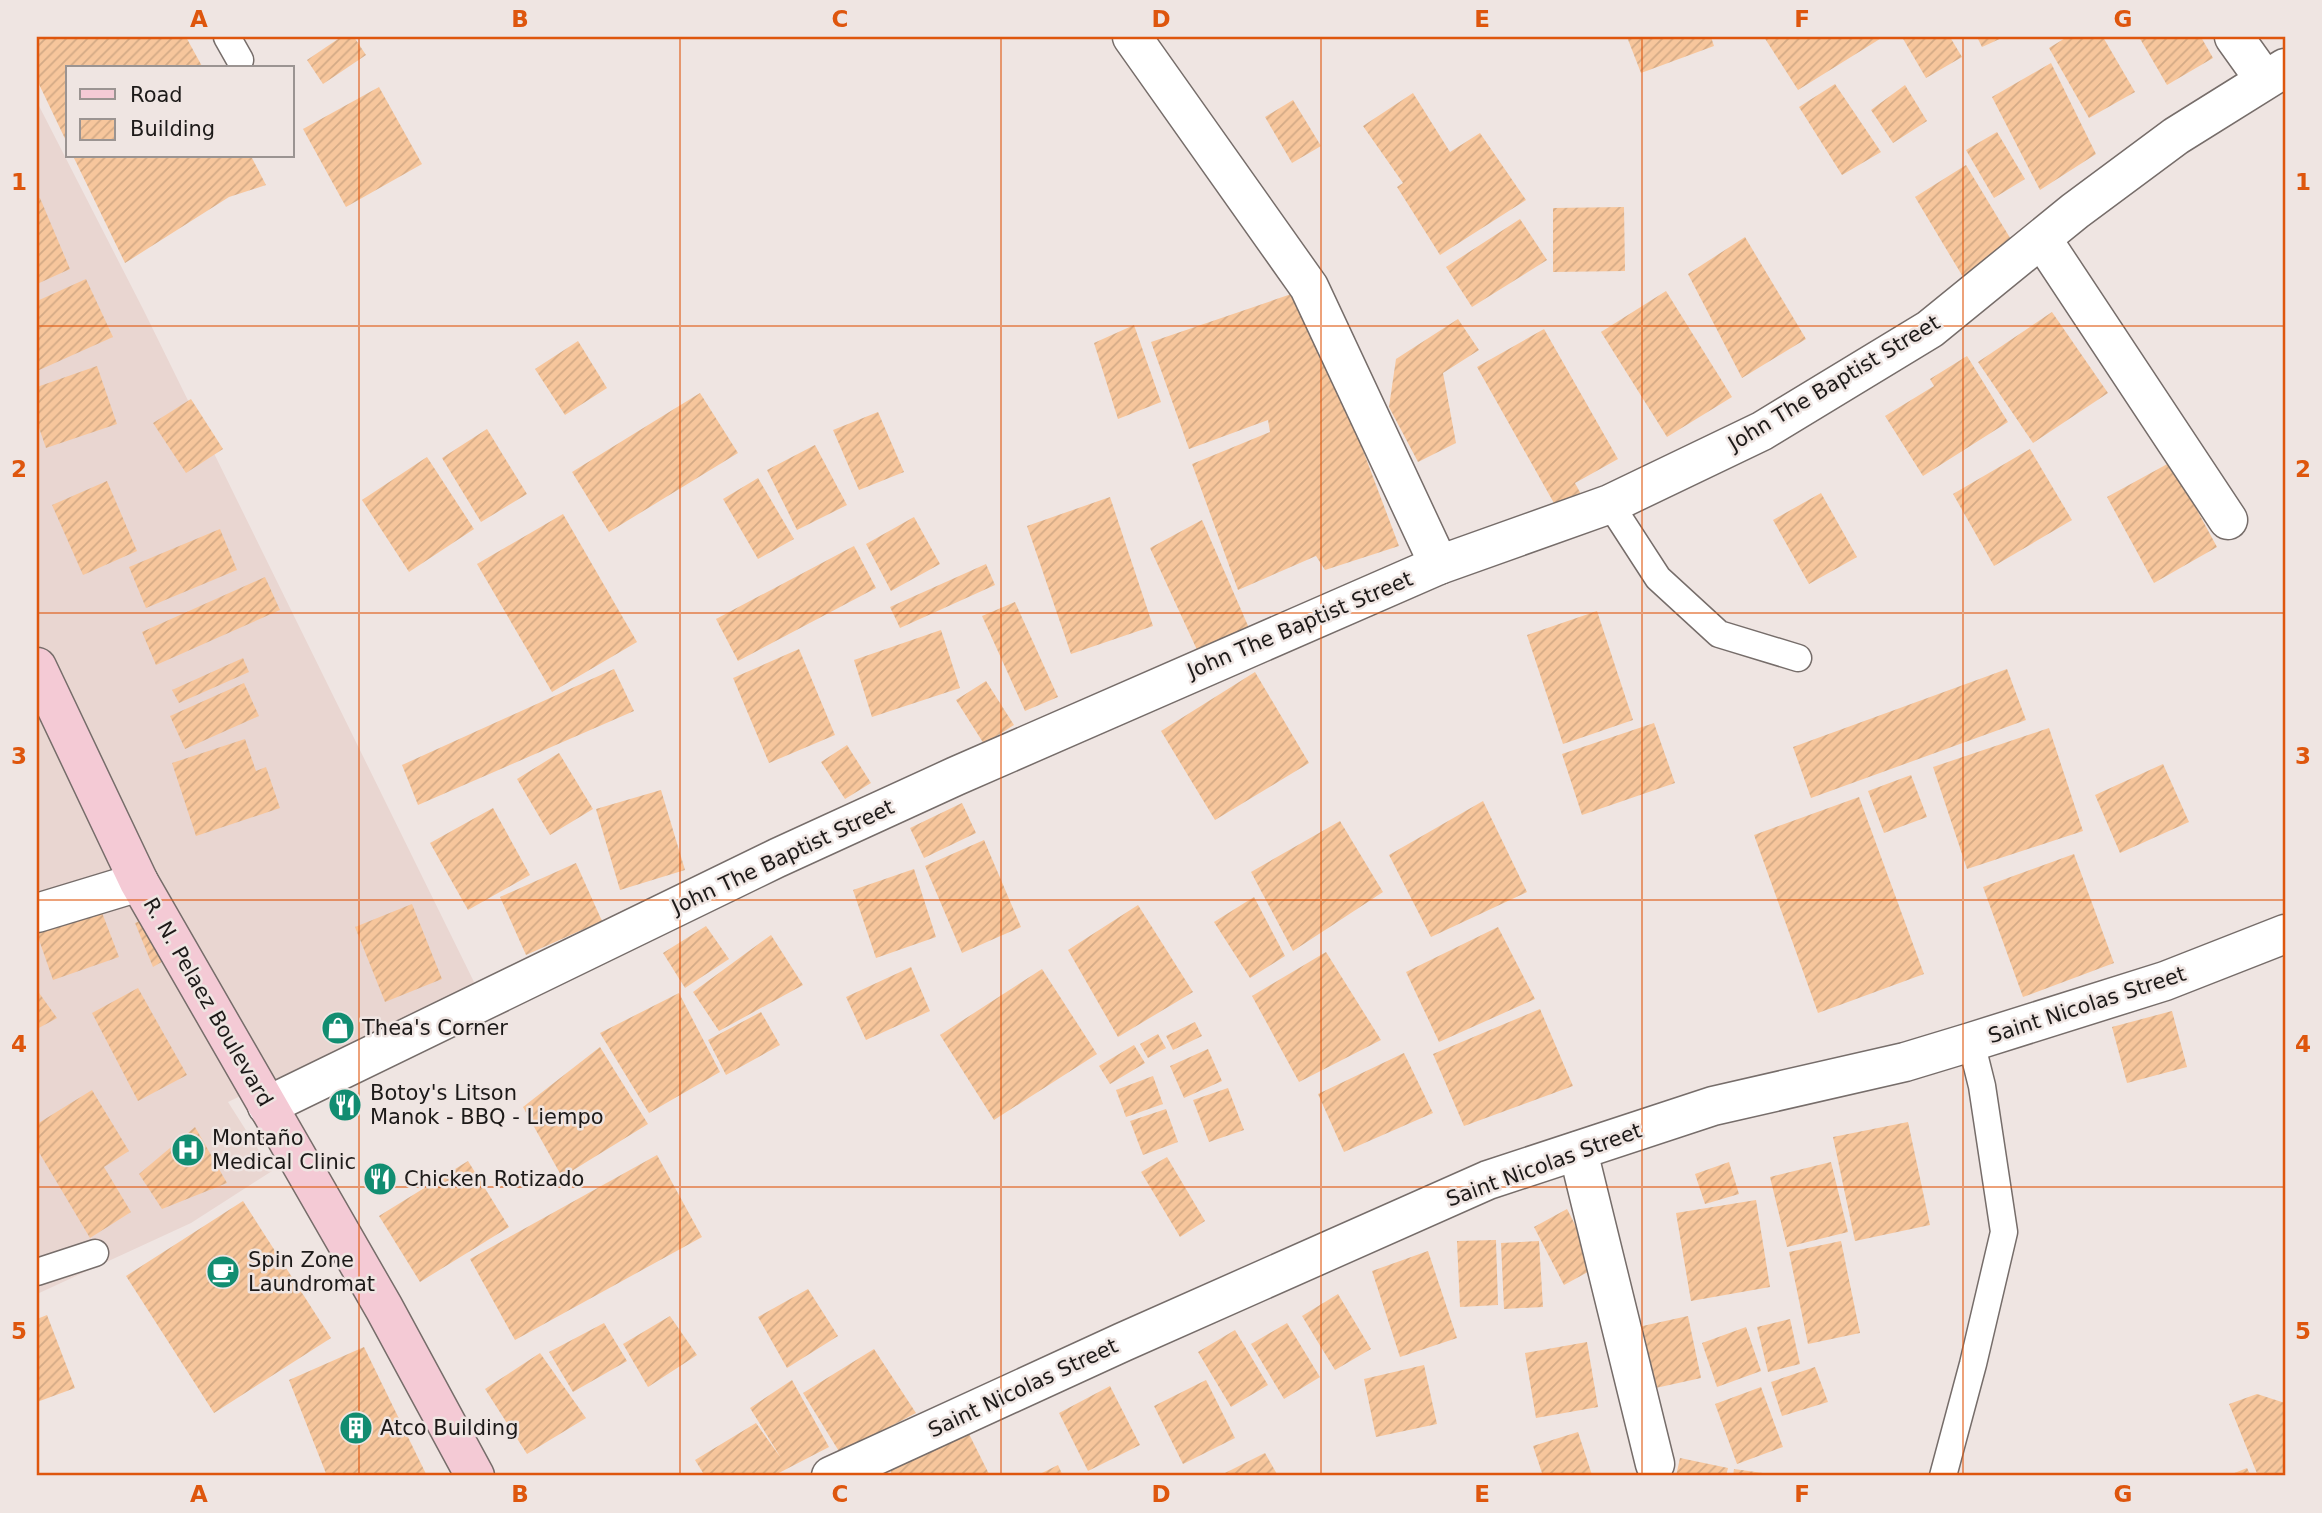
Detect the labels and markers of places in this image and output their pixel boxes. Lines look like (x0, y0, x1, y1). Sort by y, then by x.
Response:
shop icon: Thea's Corner (319, 1009, 357, 1047)
place label: Thea's Corner (361, 1016, 508, 1040)
place label: Botoy's Litson Manok - BBQ - Liempo (370, 1081, 604, 1129)
restaurant icon: Botoy's Litson Manok - BBQ - Liempo (326, 1086, 364, 1124)
place label: Montaño Medical Clinic (212, 1126, 356, 1174)
hospital icon: Montaño Medical Clinic (169, 1131, 207, 1169)
restaurant icon: Chicken Rotizado (361, 1160, 399, 1198)
place label: Chicken Rotizado (404, 1167, 584, 1191)
place label: Spin Zone Laundromat (248, 1248, 375, 1296)
cafe icon: Spin Zone Laundromat (204, 1253, 242, 1291)
building icon: Atco Building (337, 1409, 375, 1447)
place label: Atco Building (380, 1416, 519, 1440)

